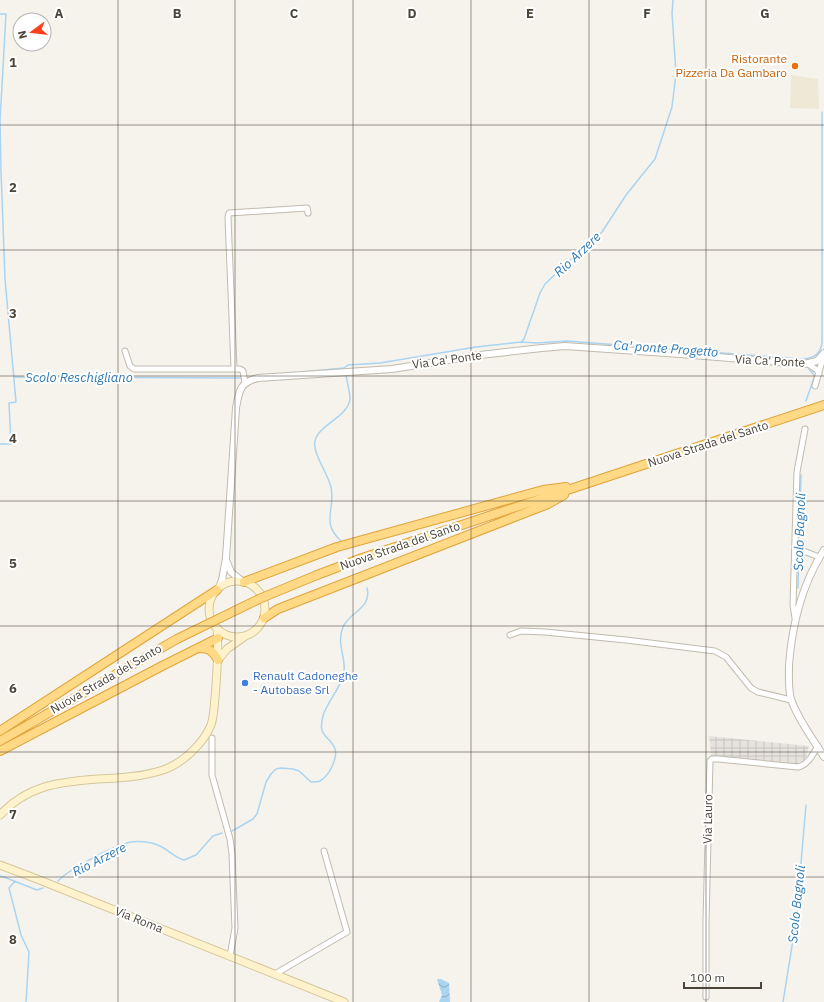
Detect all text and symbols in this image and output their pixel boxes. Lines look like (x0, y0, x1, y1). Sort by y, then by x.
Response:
text: A (55, 5, 64, 22)
text: B (173, 5, 182, 22)
text: C (290, 5, 299, 22)
text: D (407, 5, 417, 22)
text: E (526, 5, 534, 22)
text: F (643, 5, 651, 22)
text: G (760, 5, 770, 22)
north arrow (12, 12, 52, 52)
text: N (15, 29, 30, 40)
place label: Ristorante Pizzeria Da Gambaro (676, 51, 787, 80)
text: 1 (9, 54, 17, 71)
marker: Ristorante Pizzeria Da Gambaro (790, 61, 800, 71)
text: 2 (9, 179, 17, 196)
water label: Rio Arzere (550, 228, 605, 280)
text: 3 (9, 305, 17, 322)
water label: Ca' ponte Progetto (613, 336, 719, 361)
street label: Via Ca' Ponte (411, 347, 483, 372)
street label: Via Ca' Ponte (735, 351, 806, 370)
water label: Scolo Reschigliano (25, 369, 133, 386)
street label: Nuova Strada del Santo (646, 417, 770, 470)
text: 4 (9, 430, 17, 447)
water label: Scolo Bagnoli (790, 492, 809, 571)
street label: Nuova Strada del Santo (338, 518, 462, 573)
text: 5 (9, 555, 17, 572)
street label: Nuova Strada del Santo (48, 640, 164, 717)
place label: Renault Cadoneghe - Autobase Srl (253, 668, 358, 697)
marker: Renault Cadoneghe - Autobase Srl (240, 678, 250, 688)
text: 6 (9, 680, 17, 697)
street label: Via Lauro (700, 794, 715, 844)
text: 7 (9, 806, 17, 823)
water label: Rio Arzere (69, 838, 129, 880)
water label: Scolo Bagnoli (784, 864, 809, 944)
street label: Via Roma (113, 903, 166, 936)
text: 8 (9, 931, 17, 948)
scale bar (684, 964, 761, 990)
text: 100 m (690, 970, 725, 985)

